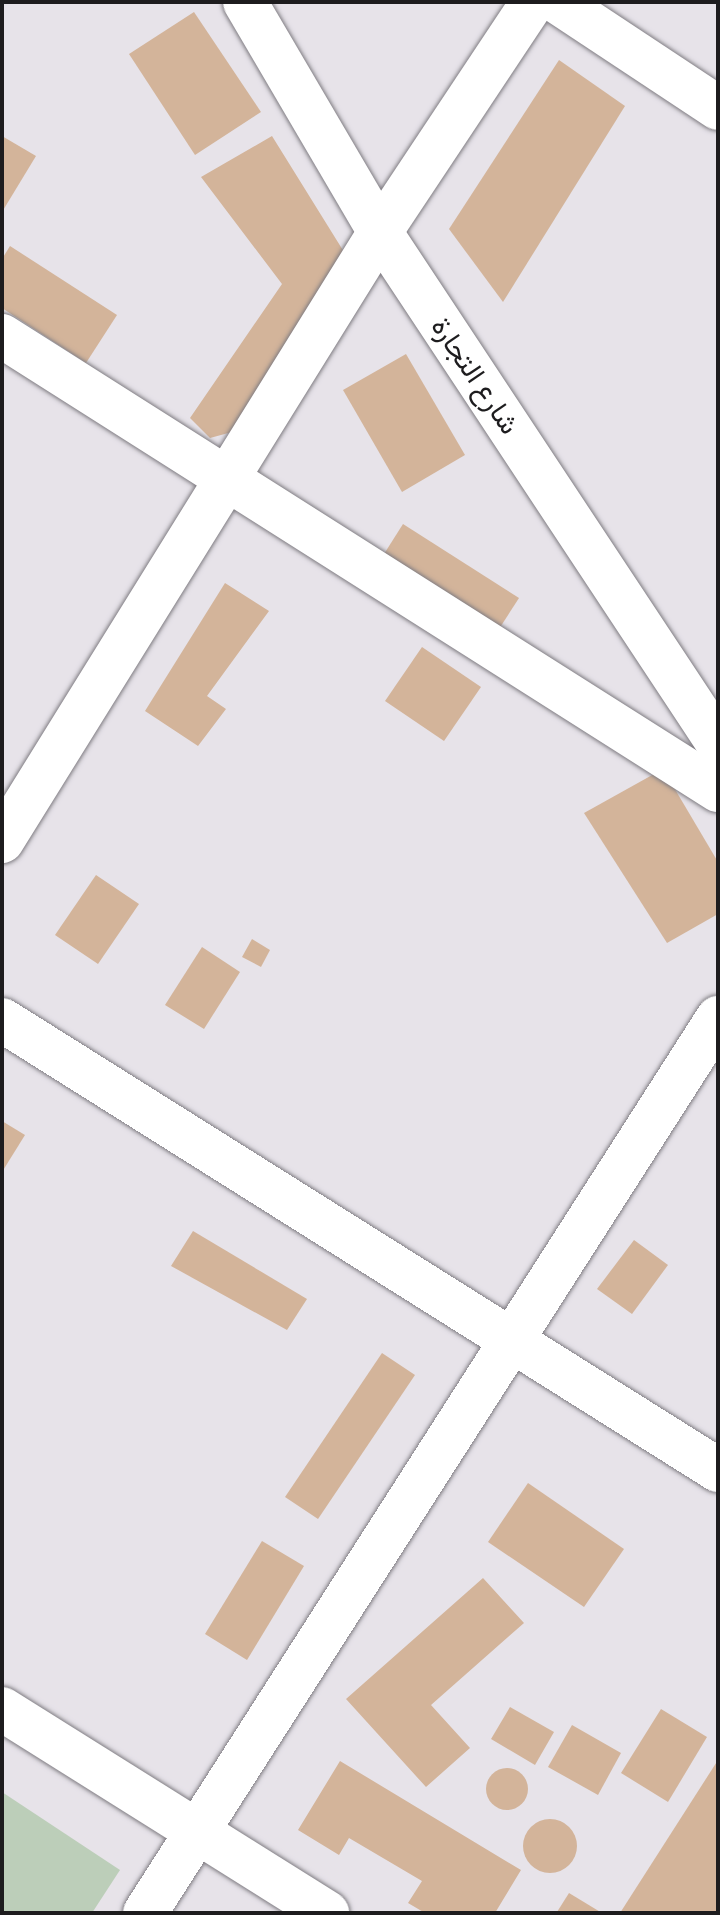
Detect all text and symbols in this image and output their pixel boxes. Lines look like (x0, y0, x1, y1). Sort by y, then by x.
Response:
street label: شارع التجارة (424, 311, 526, 441)

